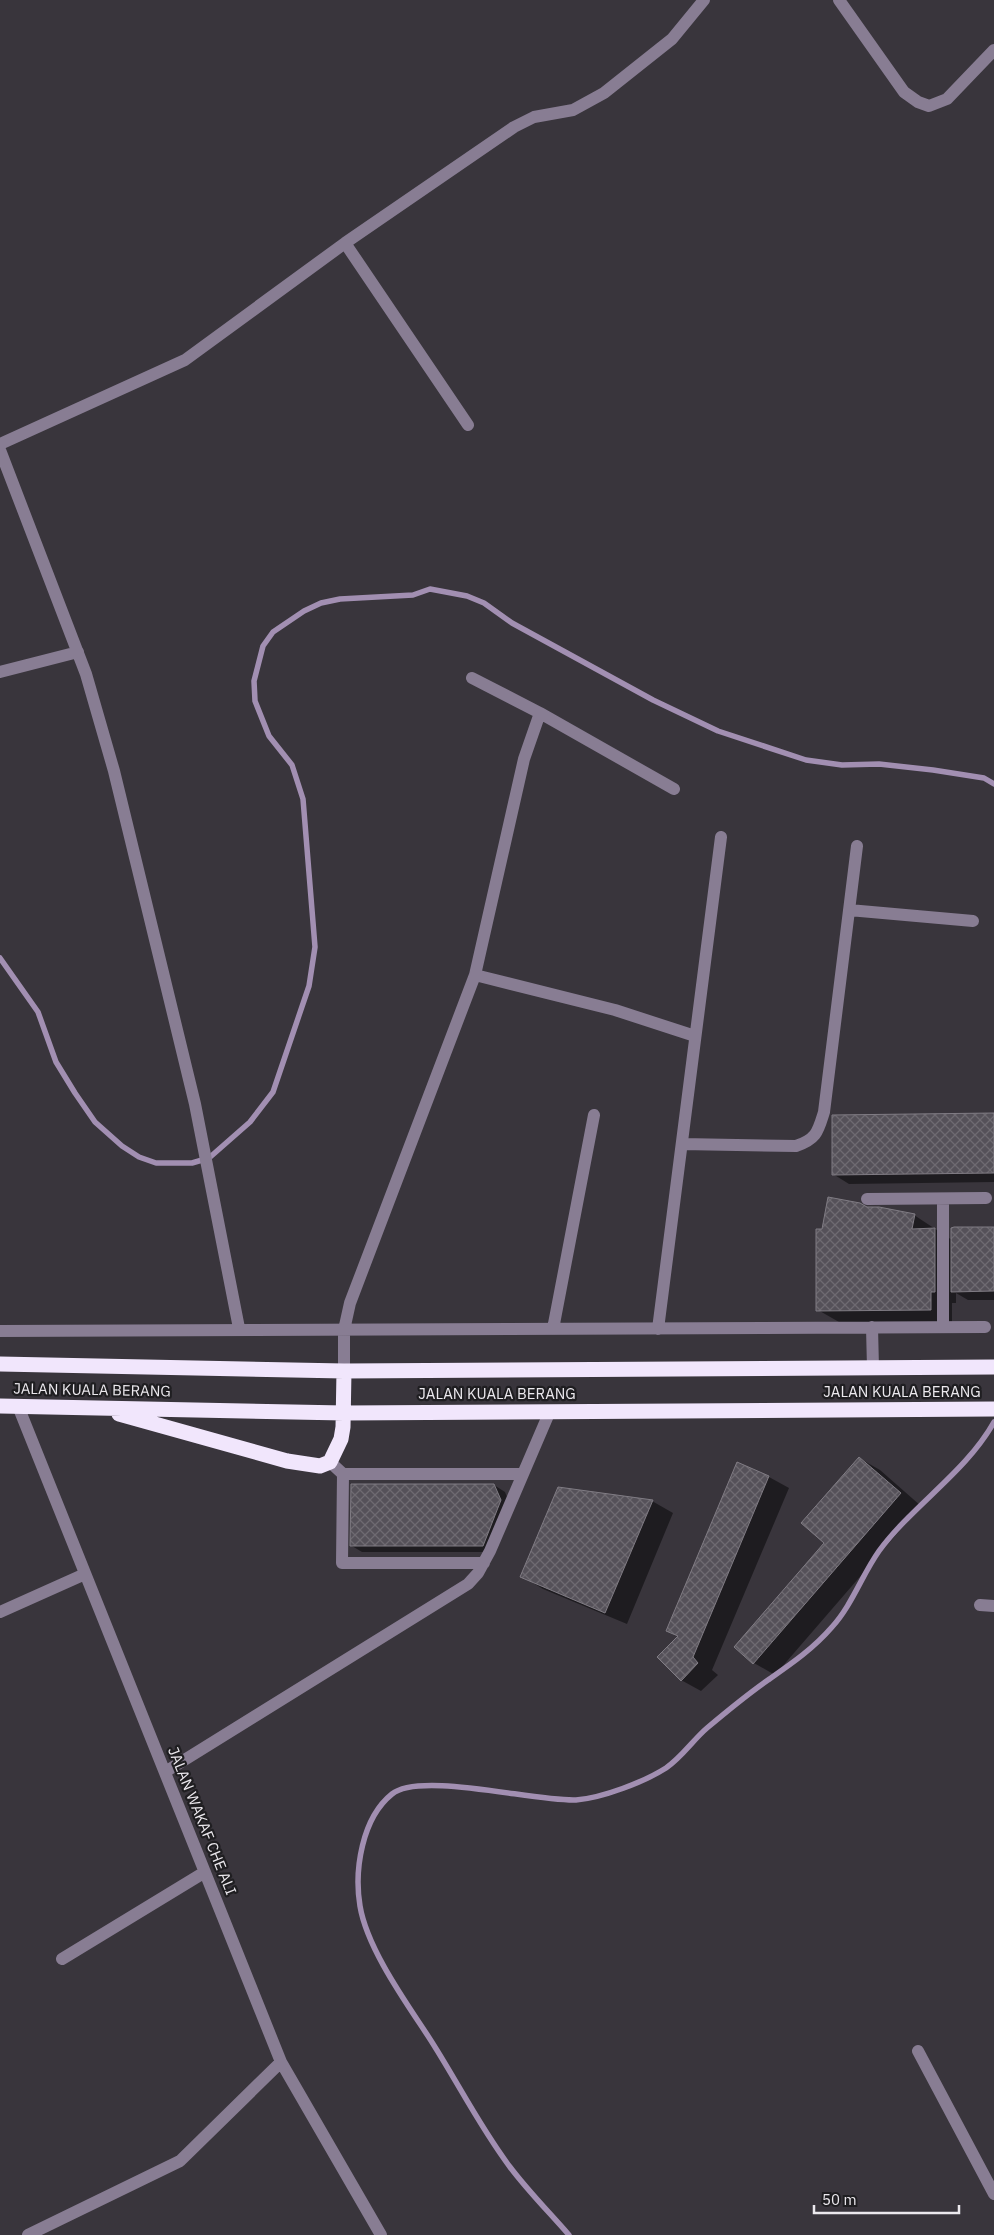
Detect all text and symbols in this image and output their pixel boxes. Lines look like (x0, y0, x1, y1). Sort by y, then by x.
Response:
street label: JALAN KUALA BERANG (13, 1379, 171, 1400)
street label: JALAN KUALA BERANG (823, 1382, 981, 1401)
street label: JALAN KUALA BERANG (418, 1384, 576, 1403)
street label: JALAN WAKAF CHE ALI (164, 1744, 241, 1898)
scale bar (814, 2182, 959, 2214)
text: 50 m (822, 2190, 857, 2209)

